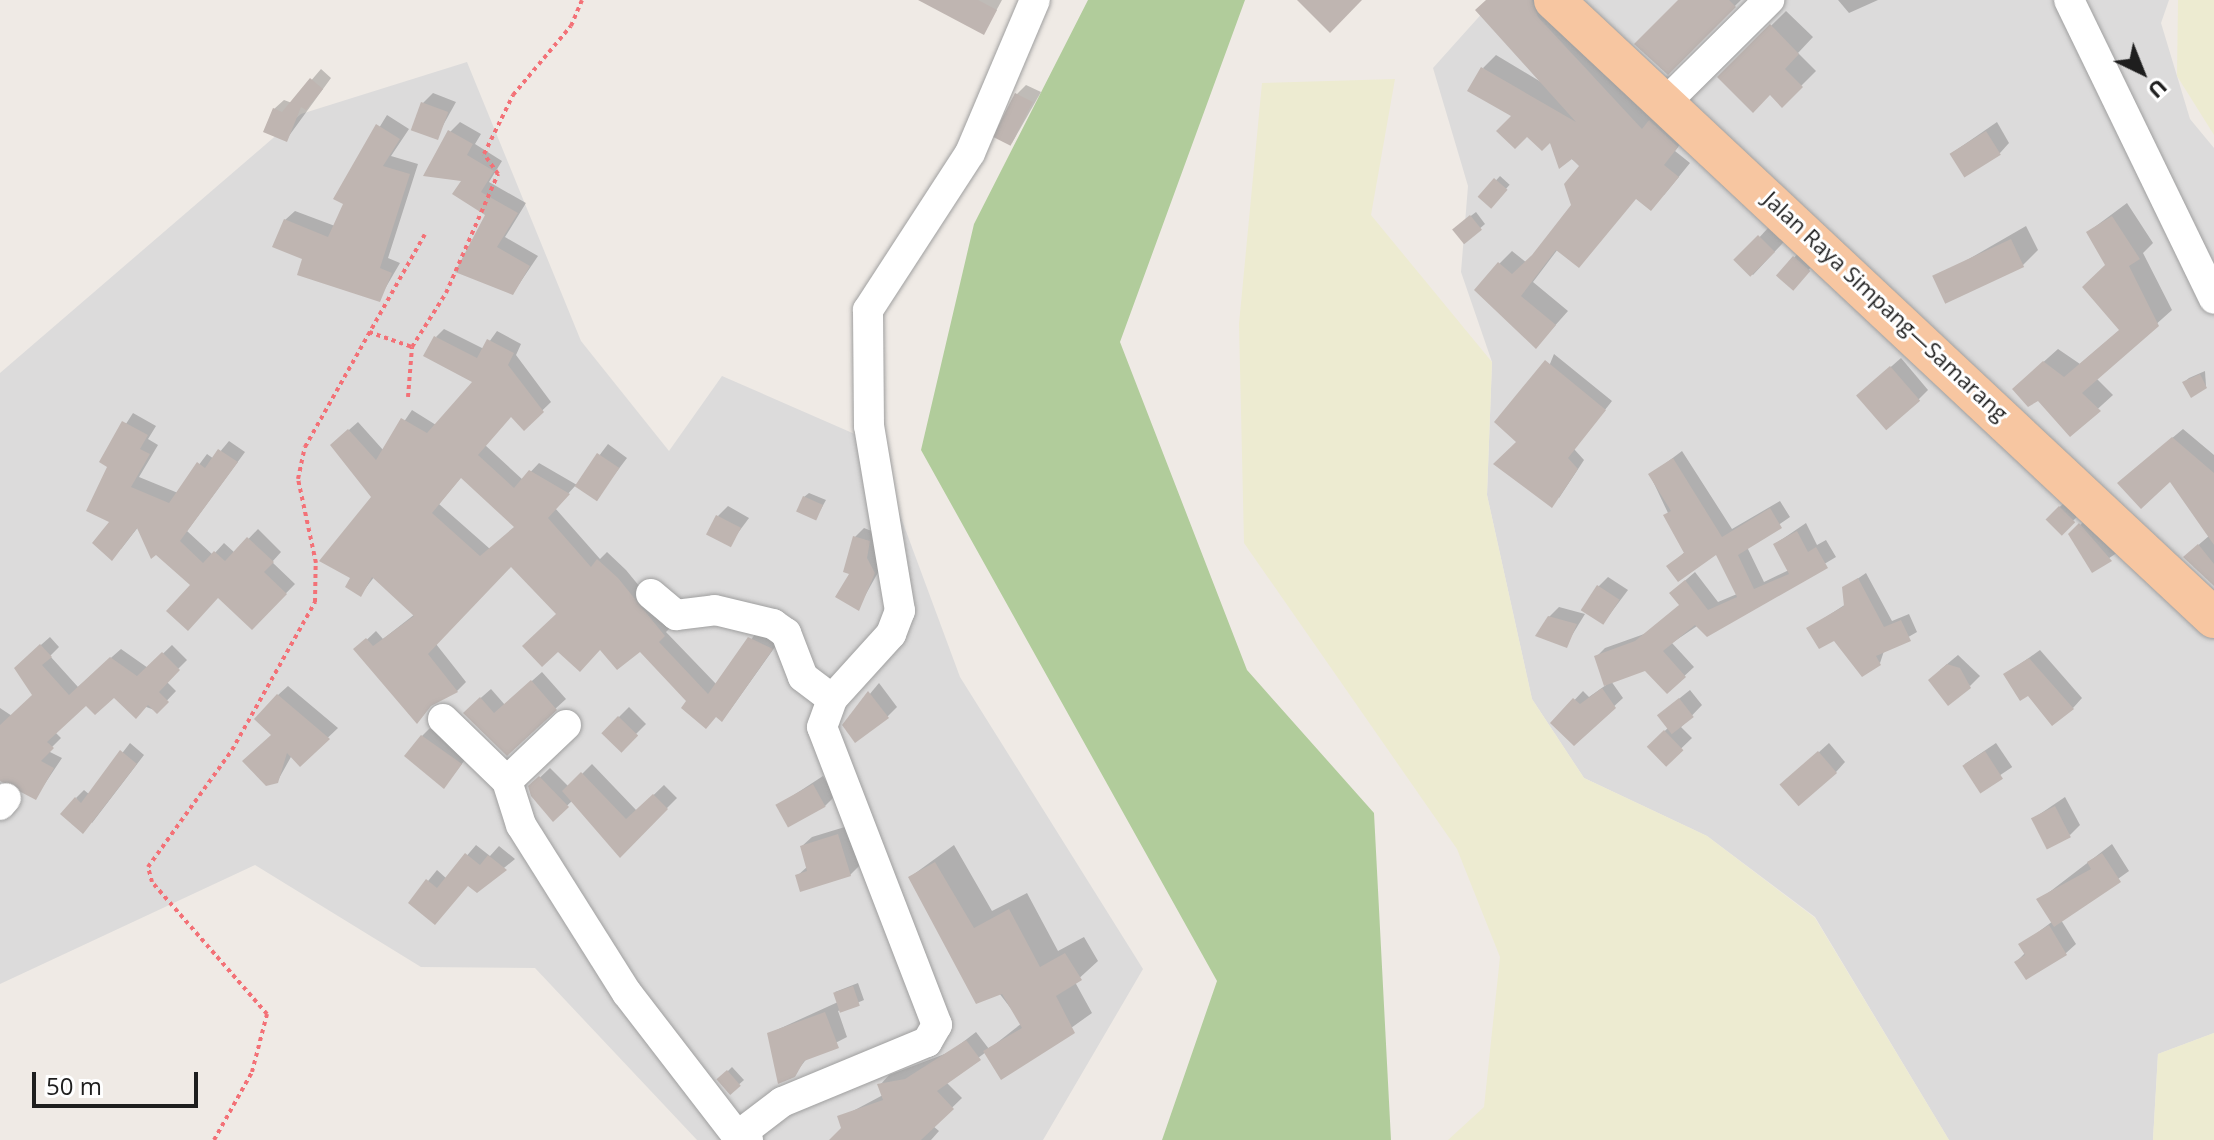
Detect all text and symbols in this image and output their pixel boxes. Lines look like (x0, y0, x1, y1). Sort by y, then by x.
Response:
north arrow (2102, 32, 2182, 112)
text: U (2142, 73, 2175, 106)
street label: Jalan Raya Simpang—Samarang (1758, 186, 2014, 426)
scale bar (36, 1056, 202, 1106)
text: 50 m (46, 1069, 102, 1102)

